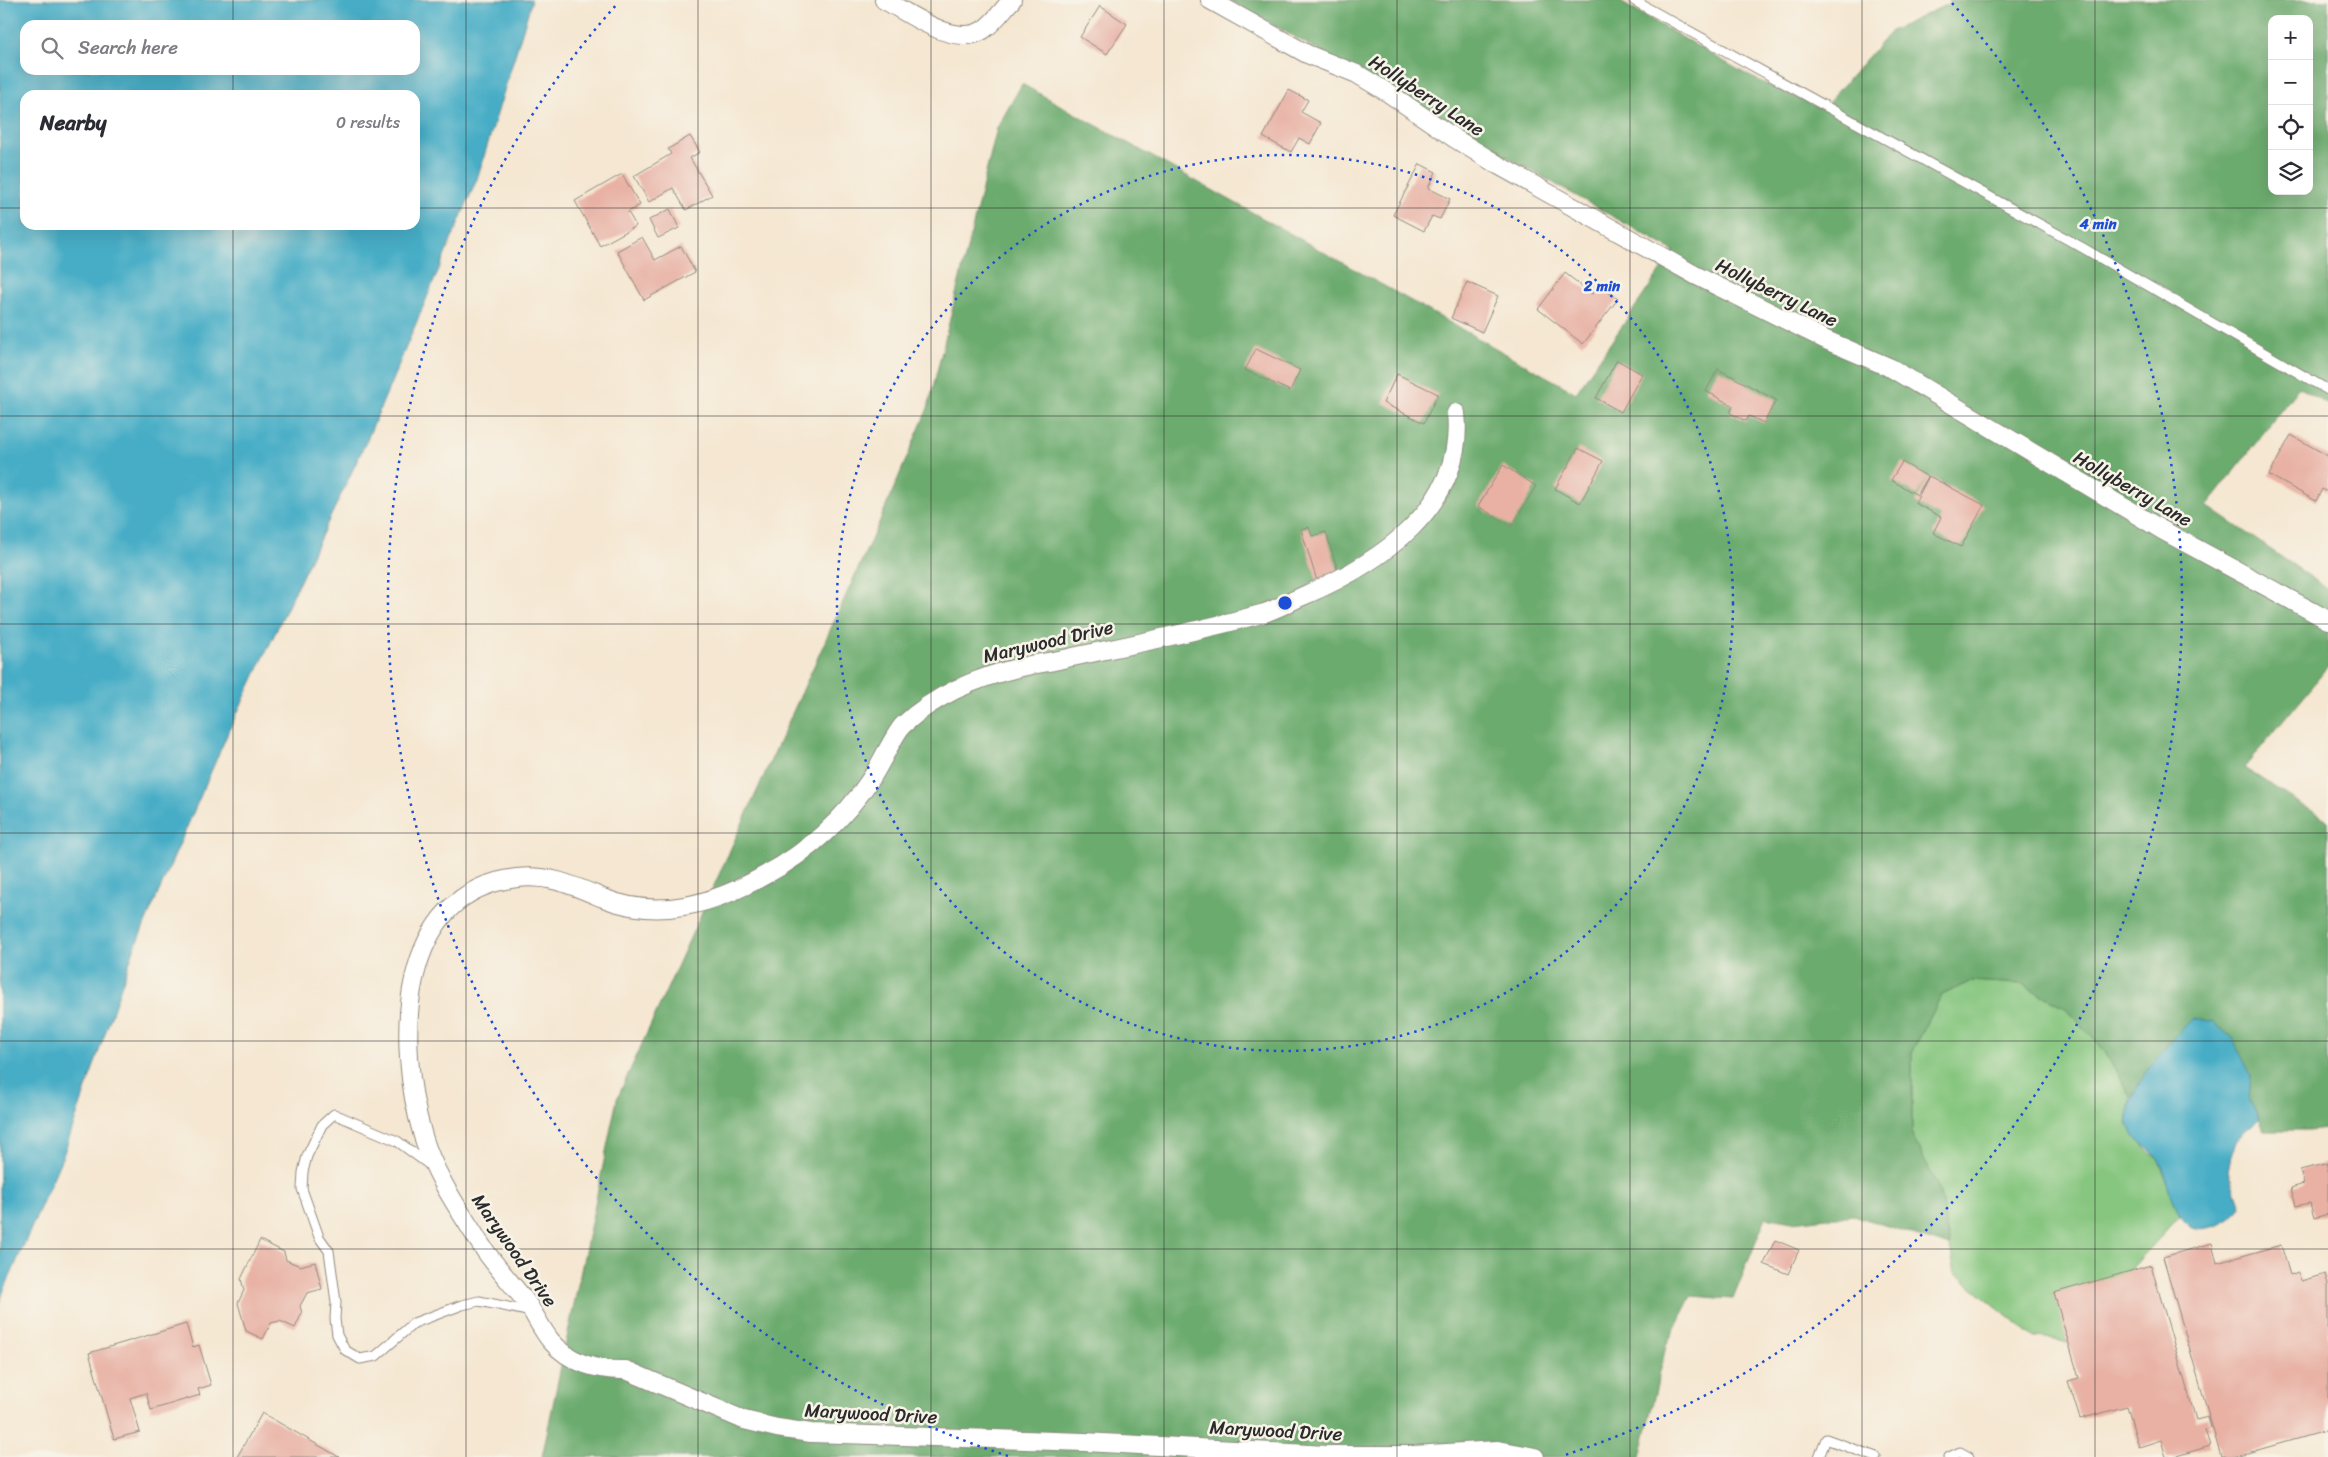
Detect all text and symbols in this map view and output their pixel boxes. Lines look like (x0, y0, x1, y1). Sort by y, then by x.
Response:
map controls (2268, 15, 2313, 195)
button: + (2268, 15, 2313, 60)
search box (20, 20, 420, 75)
text: Search here (78, 31, 178, 64)
icon: search (38, 34, 66, 62)
street label: Hollyberry Lane (1362, 45, 1491, 145)
button: − (2268, 60, 2313, 105)
text: Nearby (40, 104, 106, 142)
button: locate (2268, 105, 2313, 150)
text: 0 results (336, 108, 400, 137)
button: layers (2268, 150, 2313, 195)
text: 4 min (2078, 211, 2117, 237)
street label: Hollyberry Lane (1710, 249, 1844, 336)
text: 2 min (1583, 273, 1621, 299)
street label: Hollyberry Lane (2067, 441, 2199, 536)
centre of rings (1276, 594, 1294, 612)
street label: Marywood Drive (980, 610, 1117, 673)
street label: Marywood Drive (463, 1186, 566, 1314)
street label: Marywood Drive (804, 1394, 938, 1433)
street label: Marywood Drive (1209, 1411, 1343, 1450)

